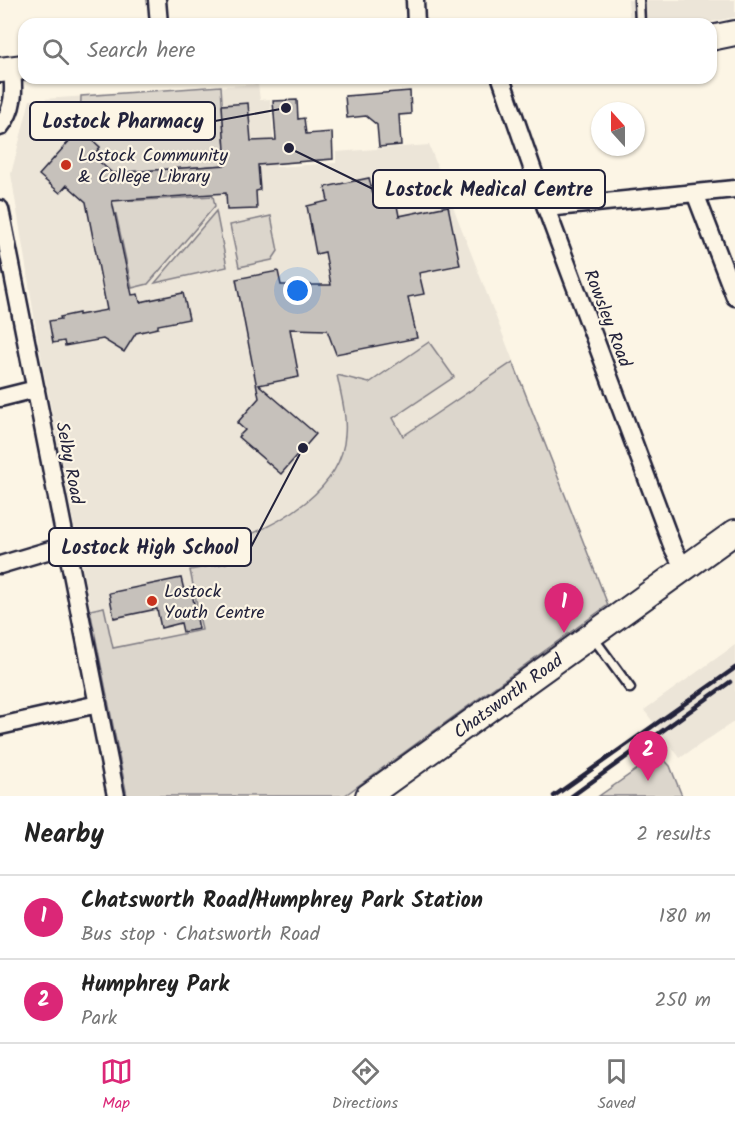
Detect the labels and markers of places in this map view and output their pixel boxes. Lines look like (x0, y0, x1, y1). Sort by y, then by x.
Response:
callout: Lostock Pharmacy (30, 102, 215, 140)
place label: Lostock Community & College Library (78, 142, 229, 192)
marker: Lostock Community & College Library (59, 158, 73, 172)
callout: Lostock Medical Centre (373, 170, 605, 208)
callout: Lostock High School (49, 528, 251, 566)
place label: Lostock Youth Centre (164, 578, 265, 628)
pin: 1 (544, 584, 584, 633)
marker: Lostock Youth Centre (145, 594, 159, 608)
pin: 2 (628, 732, 668, 781)

